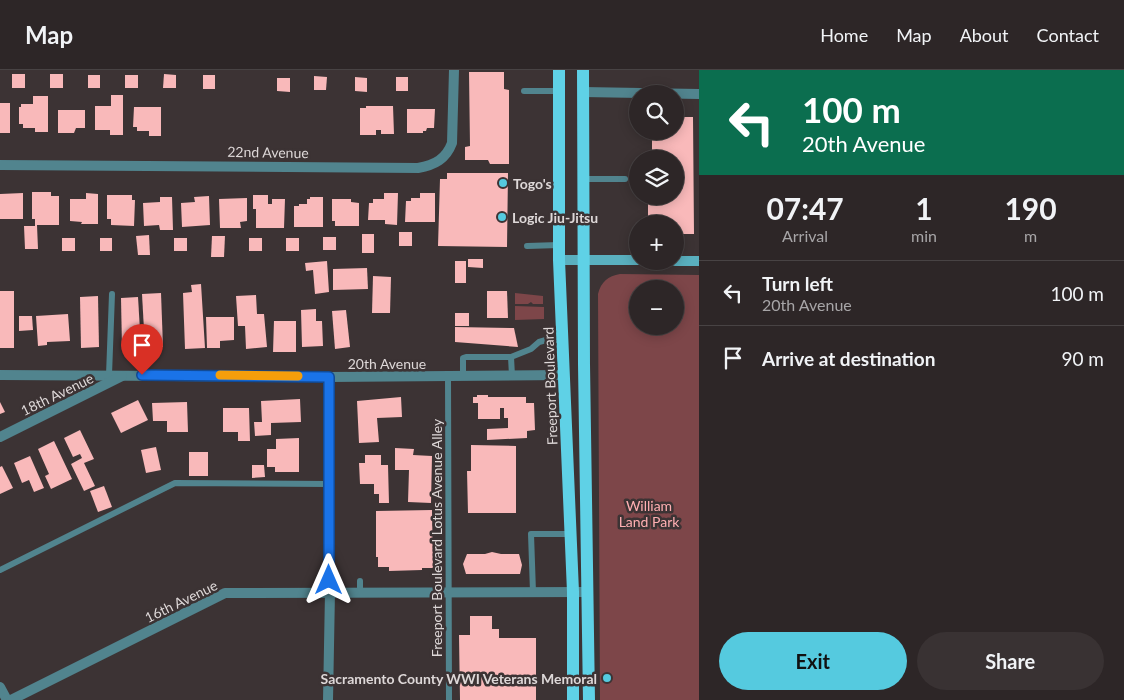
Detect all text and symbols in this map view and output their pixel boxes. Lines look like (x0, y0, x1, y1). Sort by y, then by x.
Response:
text: Map (25, 20, 73, 49)
text: Home (820, 24, 868, 46)
text: Map (896, 24, 932, 46)
text: About (960, 24, 1009, 46)
text: Contact (1037, 24, 1099, 46)
map controls (629, 85, 684, 335)
button: search (629, 85, 684, 140)
text: 100 m (802, 88, 901, 130)
icon: left (719, 90, 784, 155)
text: 20th Avenue (802, 130, 925, 157)
street label: 22nd Avenue (227, 143, 309, 161)
button: layers (629, 150, 684, 205)
place label: Togo's (513, 175, 552, 192)
marker: Togo's (497, 177, 509, 189)
text: 07:47 (766, 190, 844, 226)
text: 1 (915, 190, 933, 226)
text: 190 (1004, 190, 1057, 226)
place label: Logic Jiu-Jitsu (512, 209, 598, 226)
marker: Logic Jiu-Jitsu (496, 211, 508, 223)
button: + (629, 215, 684, 270)
text: Arrival (782, 226, 828, 245)
text: min (911, 226, 937, 245)
text: m (1024, 226, 1037, 245)
text: Turn left (762, 272, 833, 295)
icon: left (719, 279, 747, 307)
button: − (629, 280, 684, 335)
text: 100 m (1050, 282, 1104, 305)
text: 20th Avenue (762, 295, 852, 314)
pin (121, 324, 163, 375)
street label: Freeport Boulevard (539, 327, 561, 445)
icon: arrive (128, 331, 156, 359)
icon: arrive (719, 344, 747, 372)
text: Arrive at destination (762, 347, 935, 370)
text: 90 m (1061, 347, 1104, 370)
street label: 20th Avenue (348, 355, 426, 372)
street label: 18th Avenue (18, 369, 96, 419)
street label: Freeport Boulevard Lotus Avenue Alley (428, 418, 445, 657)
park label: William Land Park (619, 497, 680, 530)
position arrow (302, 553, 354, 605)
street label: 16th Avenue (142, 576, 220, 626)
button: Exit (719, 632, 907, 690)
button: Share (917, 632, 1104, 690)
place label: Sacramento County WWI Veterans Memoral (321, 670, 597, 687)
marker: Sacramento County WWI Veterans Memoral (601, 672, 613, 684)

